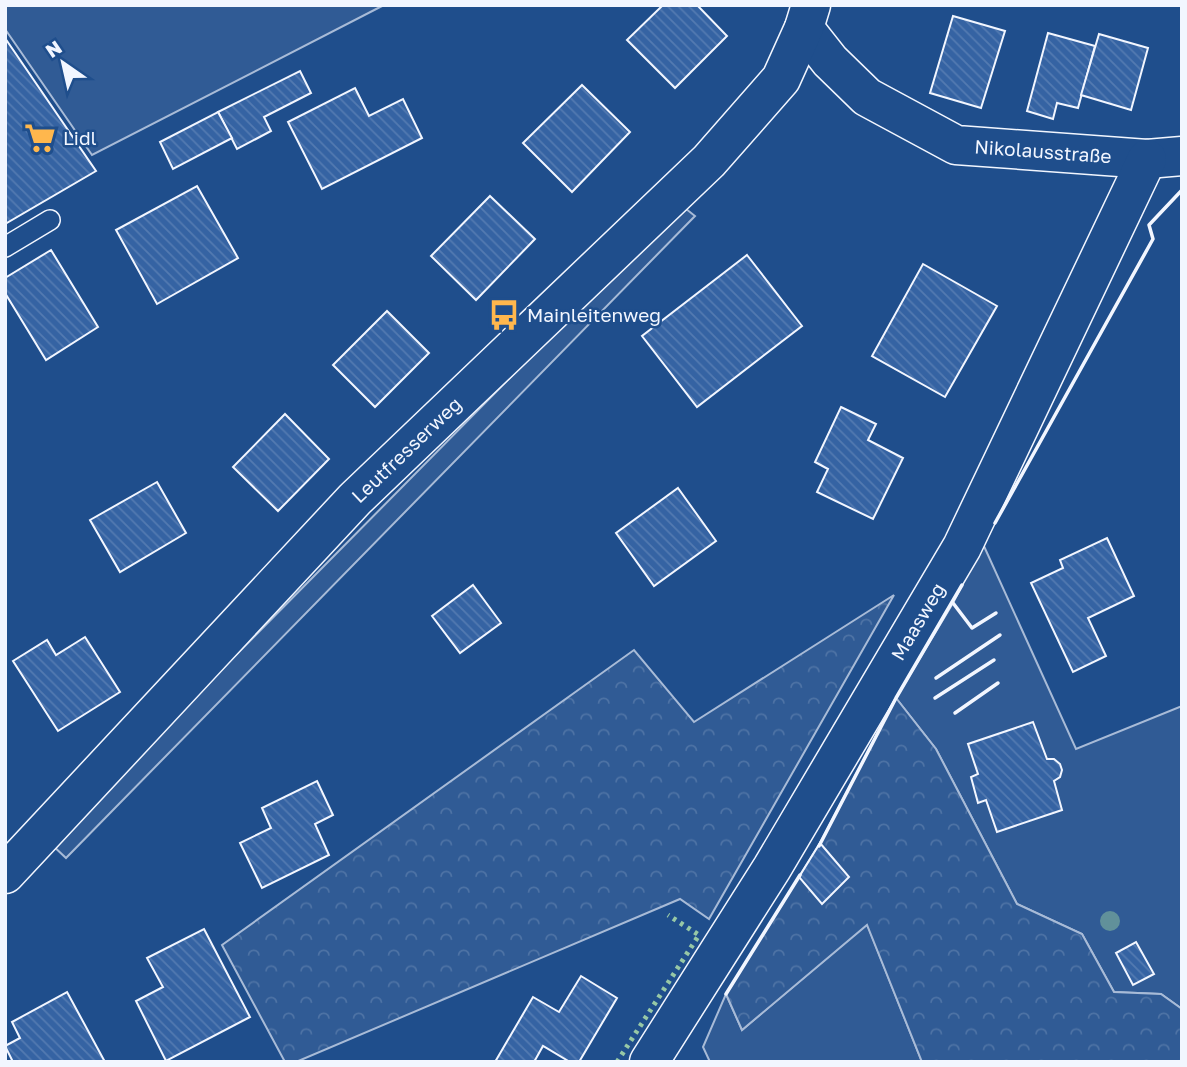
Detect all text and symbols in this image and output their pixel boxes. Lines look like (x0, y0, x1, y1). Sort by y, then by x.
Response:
north arrow (28, 28, 98, 98)
text: N (41, 35, 66, 62)
supermarket icon: Lidl (23, 121, 57, 155)
place label: Lidl (63, 126, 97, 149)
street label: Nikolausstraße (974, 134, 1112, 167)
bus stop icon: Mainleitenweg (487, 298, 521, 332)
place label: Mainleitenweg (527, 303, 661, 326)
street label: Leutfresserweg (346, 392, 466, 507)
street label: Maasweg (886, 579, 949, 664)

